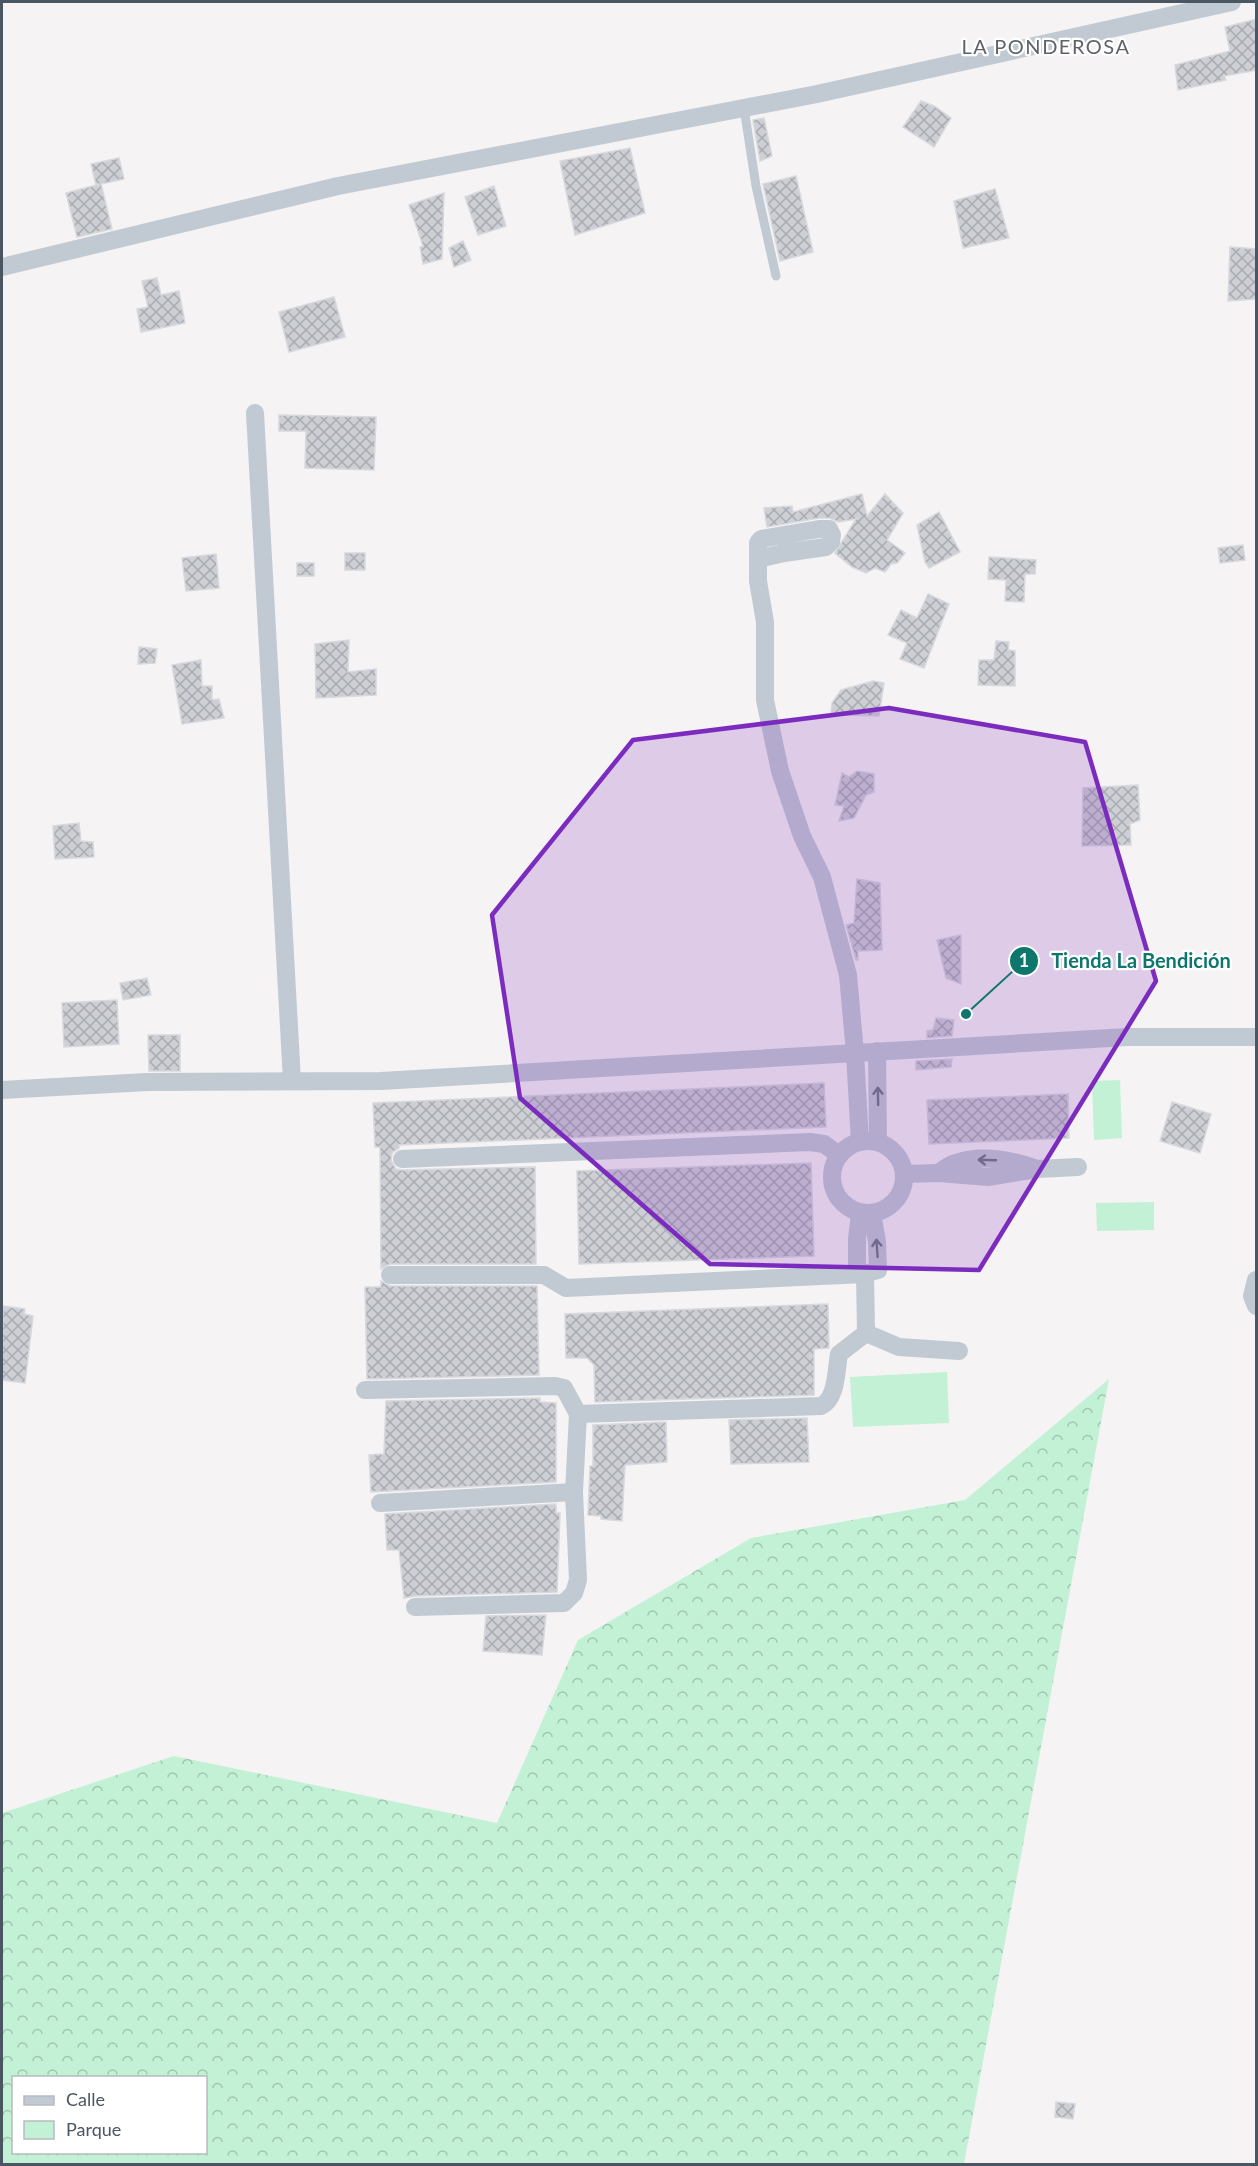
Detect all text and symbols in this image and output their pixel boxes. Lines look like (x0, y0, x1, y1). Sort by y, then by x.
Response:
district label: LA PONDEROSA (962, 34, 1130, 58)
callout: Tienda La Bendición (1009, 942, 1243, 980)
text: Tienda La Bendición (1051, 948, 1231, 972)
text: 1 (1019, 949, 1029, 971)
one-way arrow (872, 1087, 884, 1107)
one-way arrow (978, 1154, 998, 1165)
one-way arrow (871, 1239, 882, 1259)
legend (12, 2076, 207, 2154)
text: Calle (66, 2088, 105, 2110)
text: Parque (66, 2118, 121, 2140)

